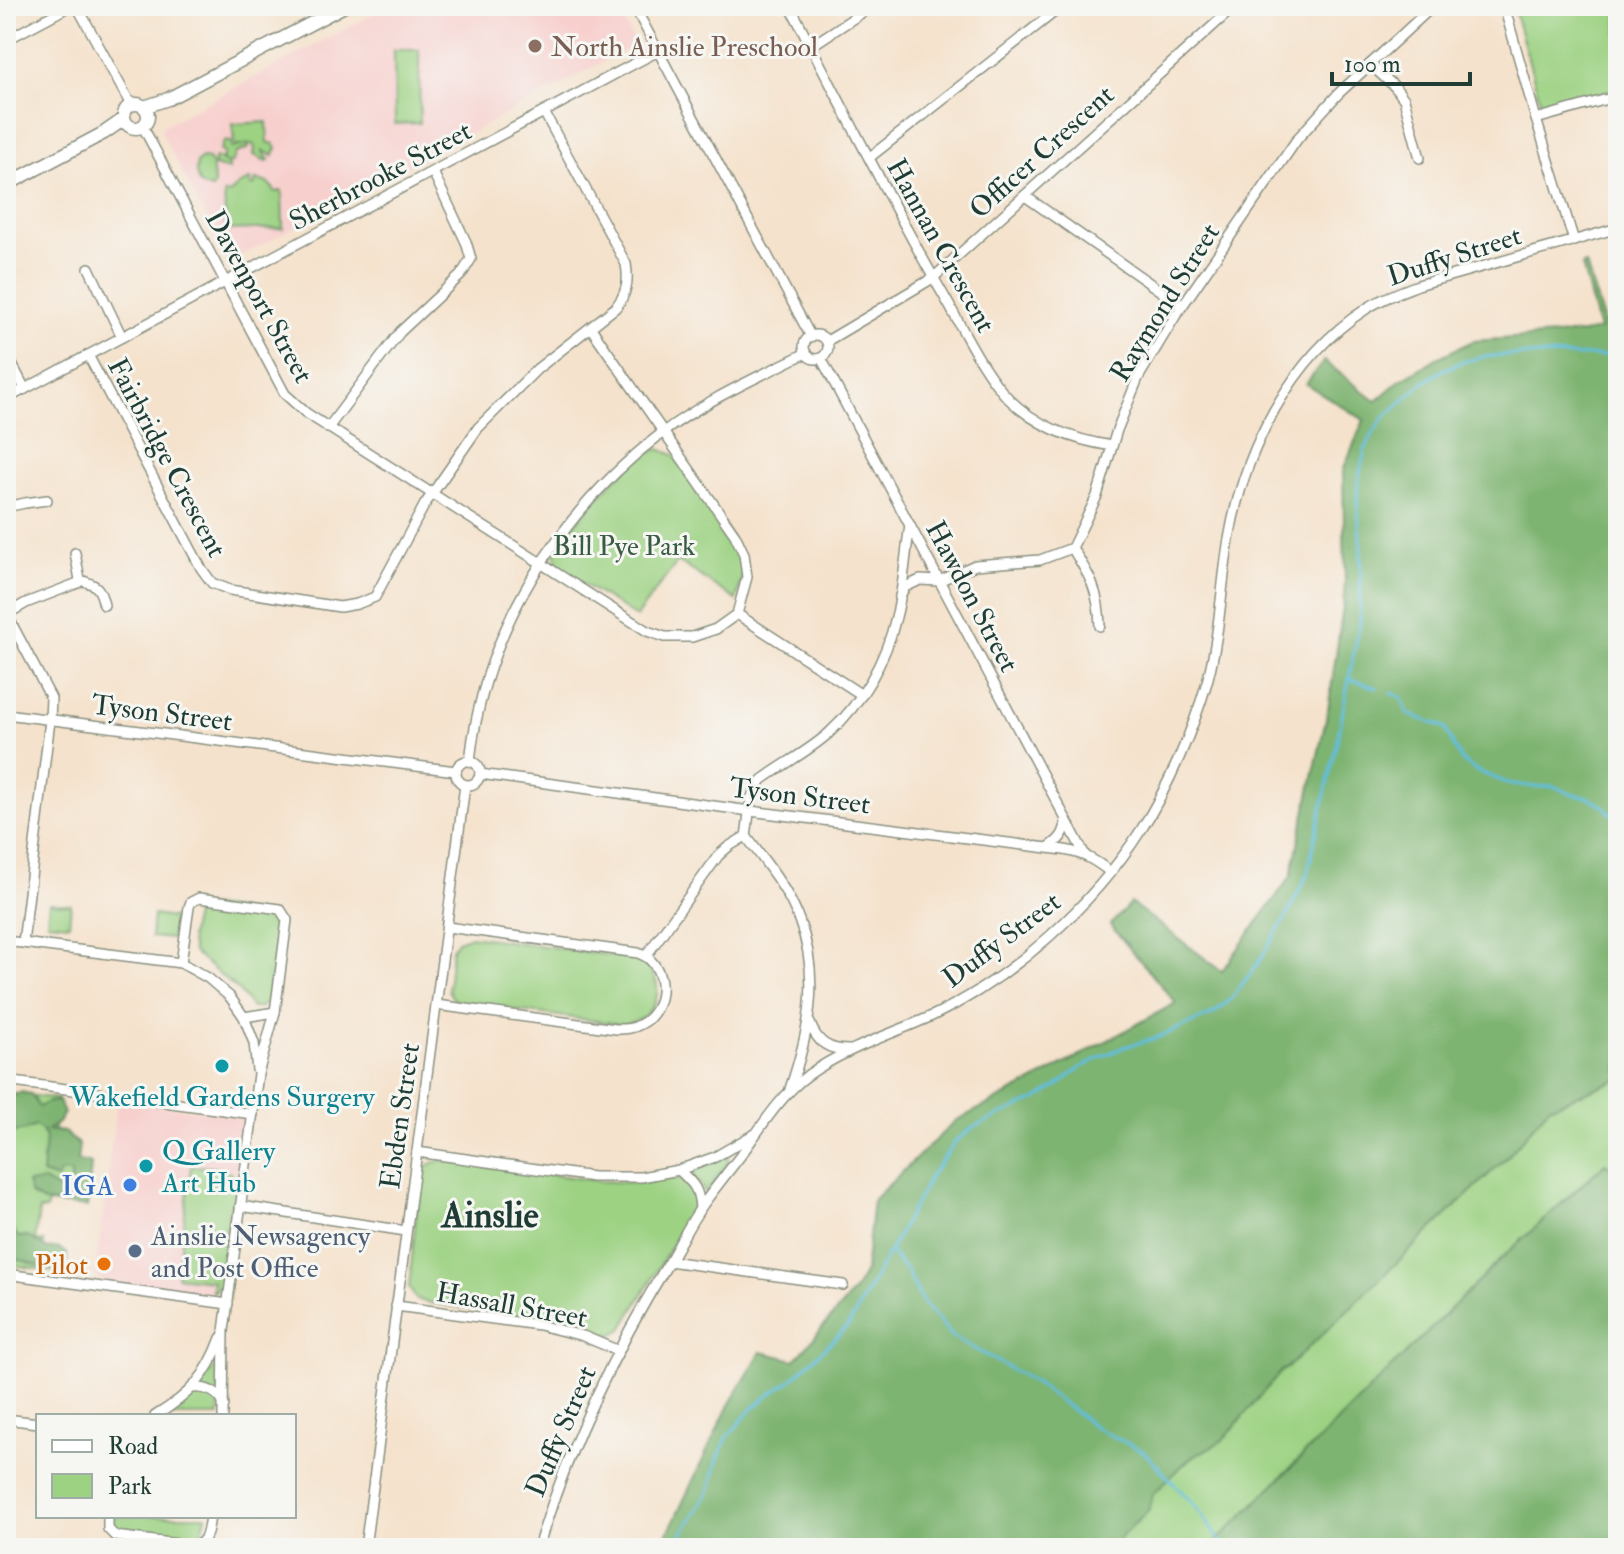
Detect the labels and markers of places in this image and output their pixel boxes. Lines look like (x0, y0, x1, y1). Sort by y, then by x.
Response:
place label: North Ainslie Preschool (551, 30, 818, 65)
marker: North Ainslie Preschool (526, 37, 544, 55)
marker: Wakefield Gardens Surgery (213, 1057, 231, 1075)
place label: Wakefield Gardens Surgery (68, 1080, 375, 1115)
place label: Q Gallery Art Hub (161, 1134, 276, 1201)
marker: Q Gallery Art Hub (137, 1157, 155, 1175)
place label: IGA (62, 1169, 114, 1204)
marker: IGA (121, 1176, 139, 1194)
place label: Ainslie Newsagency and Post Office (150, 1219, 371, 1286)
marker: Ainslie Newsagency and Post Office (126, 1242, 144, 1260)
place label: Pilot (35, 1248, 88, 1283)
marker: Pilot (95, 1255, 113, 1273)

